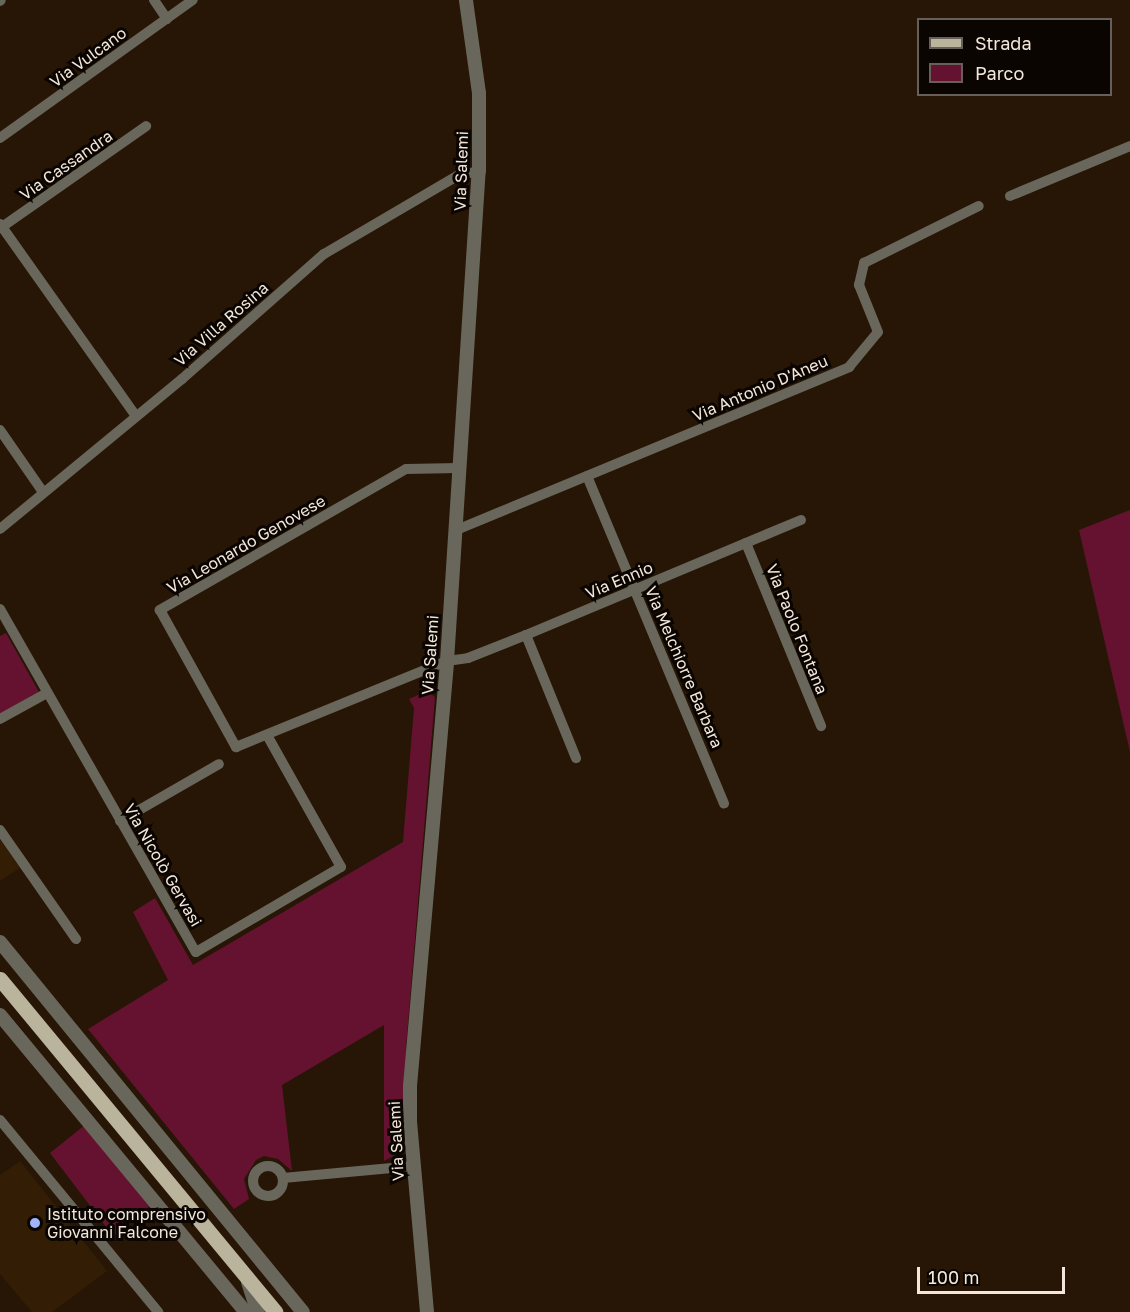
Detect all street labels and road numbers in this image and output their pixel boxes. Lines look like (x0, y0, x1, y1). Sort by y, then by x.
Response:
street label: Via Vulcano (46, 23, 130, 91)
street label: Via Cassandra (16, 126, 116, 204)
street label: Via Salemi (450, 131, 472, 211)
street label: Via Villa Rosina (170, 278, 272, 370)
street label: Via Antonio D'Aneu (689, 351, 831, 425)
street label: Via Leonardo Genovese (163, 491, 329, 597)
street label: Via Ennio (582, 557, 656, 603)
street label: Via Paolo Fontana (762, 561, 832, 697)
street label: Via Melchiorre Barbara (641, 583, 727, 751)
street label: Via Salemi (418, 614, 442, 696)
street label: Via Nicolò Gervasi (120, 800, 206, 930)
street label: Via Salemi (384, 1101, 408, 1181)

